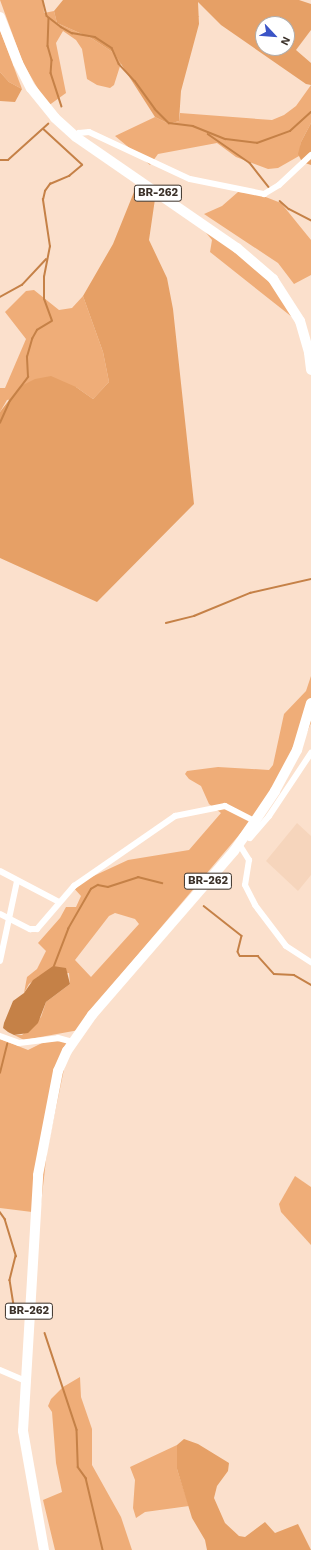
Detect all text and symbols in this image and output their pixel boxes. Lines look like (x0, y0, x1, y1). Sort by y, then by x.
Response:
north arrow (255, 16, 295, 56)
text: N (278, 35, 293, 48)
road number: BR-262 (133, 184, 183, 202)
road number: BR-262 (183, 872, 233, 890)
road number: BR-262 (4, 1302, 54, 1320)

